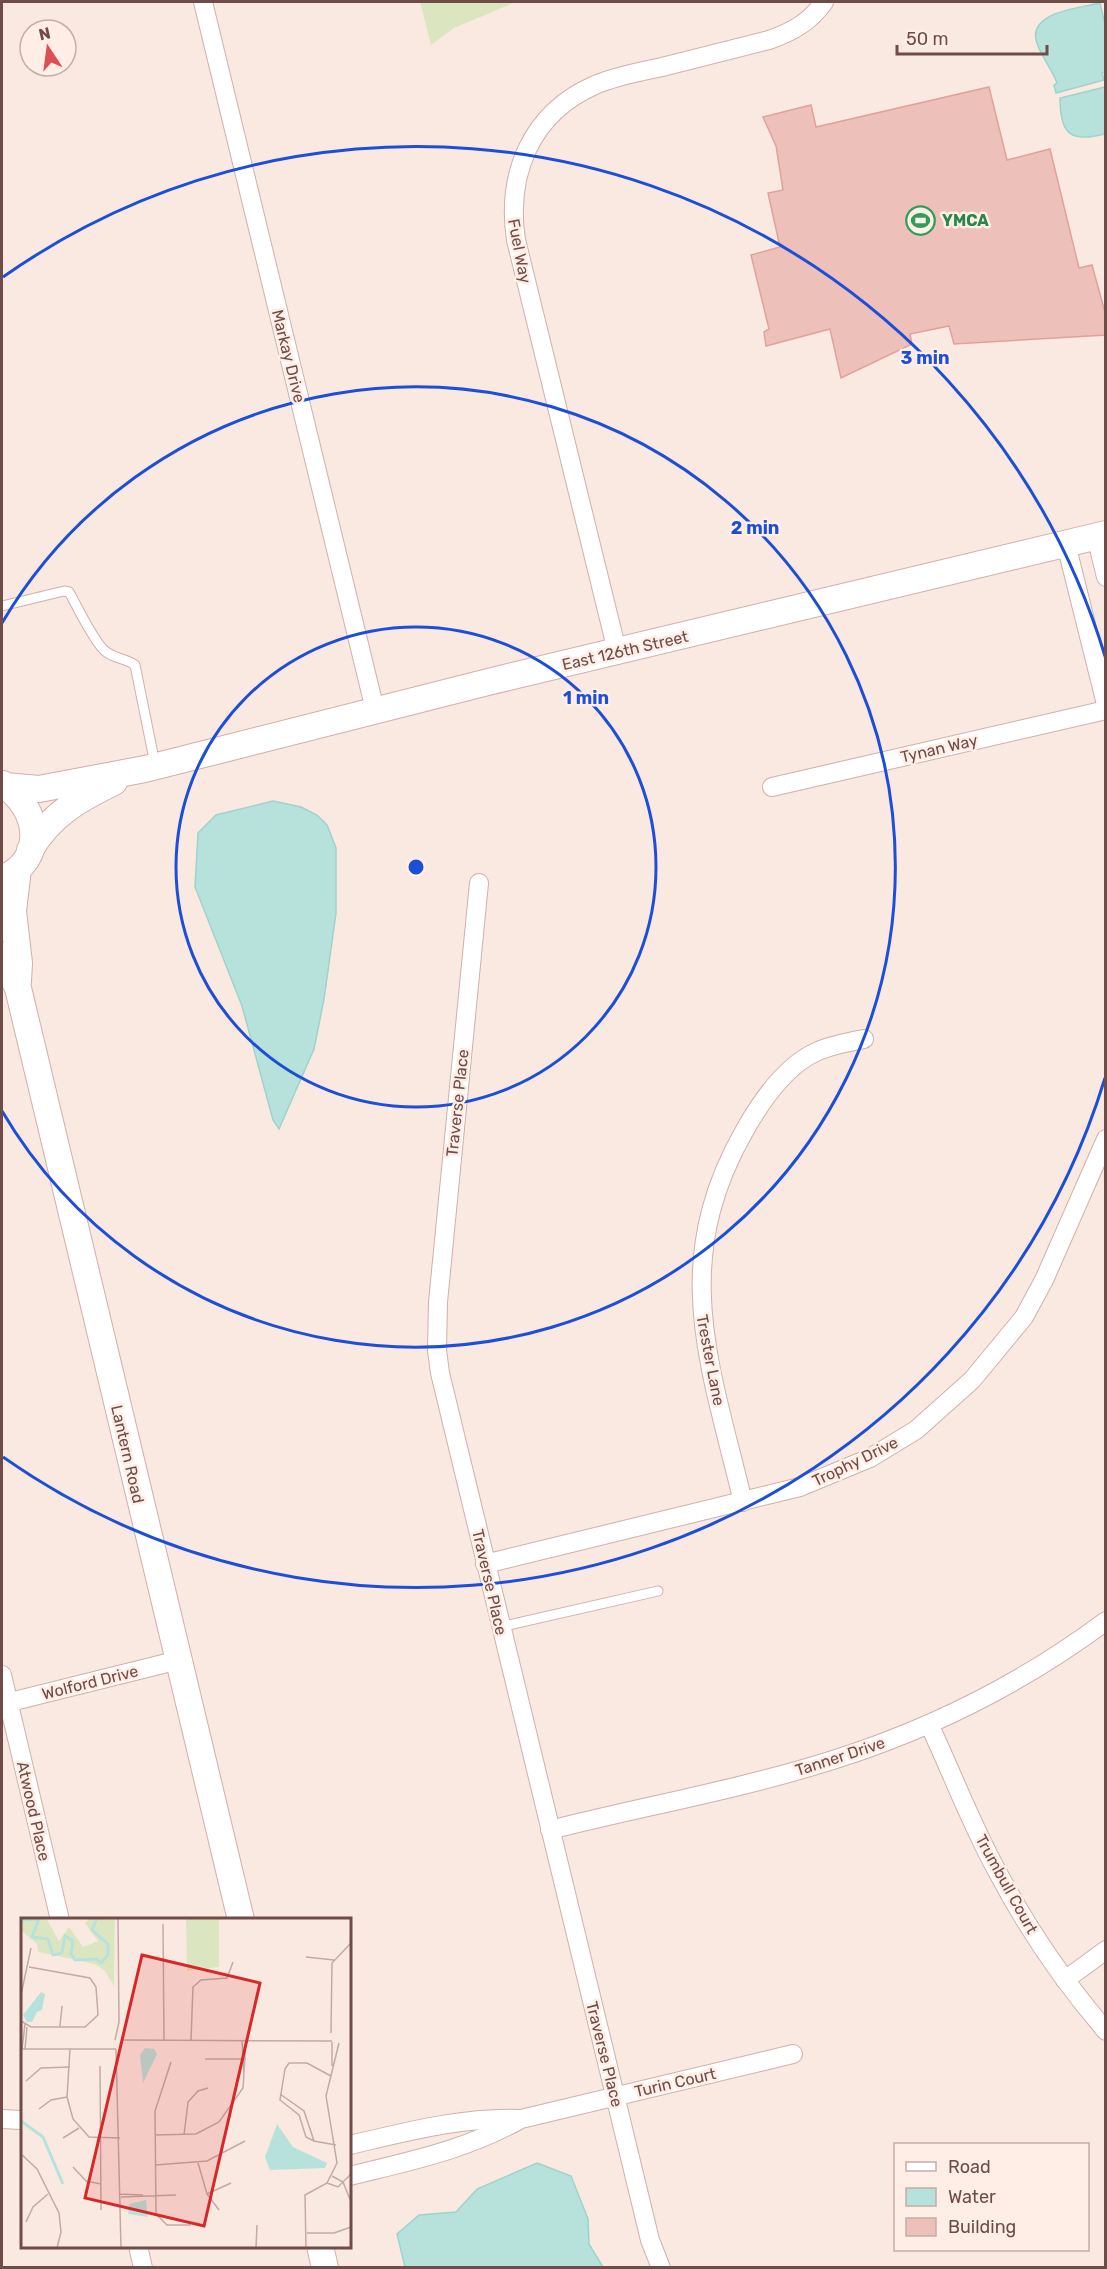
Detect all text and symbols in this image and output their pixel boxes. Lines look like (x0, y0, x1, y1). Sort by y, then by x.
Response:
north arrow (18, 18, 78, 78)
scale bar (897, 18, 1047, 56)
text: N (37, 23, 52, 44)
text: 50 m (906, 28, 949, 50)
sports icon: YMCA (905, 204, 937, 236)
place label: YMCA (942, 211, 989, 230)
street label: Fuel Way (504, 217, 535, 285)
street label: Markay Drive (268, 308, 309, 405)
text: 3 min (901, 347, 949, 369)
text: 2 min (731, 517, 779, 539)
street label: East 126th Street (560, 627, 690, 674)
text: 1 min (563, 687, 609, 709)
street label: Tynan Way (899, 730, 980, 767)
centre of rings (406, 857, 426, 877)
street label: Traverse Place (442, 1048, 473, 1158)
street label: Trester Lane (692, 1313, 729, 1407)
street label: Lantern Road (107, 1403, 148, 1505)
street label: Trophy Drive (809, 1433, 901, 1490)
street label: Traverse Place (468, 1527, 511, 1637)
street label: Wolford Drive (40, 1661, 140, 1704)
street label: Tanner Drive (793, 1733, 887, 1780)
street label: Atwood Place (13, 1759, 54, 1863)
street label: Trumbull Court (971, 1831, 1042, 1937)
inset map (21, 1918, 351, 2248)
street label: Traverse Place (582, 1999, 627, 2109)
street label: Turin Court (633, 2064, 718, 2101)
legend (894, 2143, 1089, 2251)
text: Road (948, 2156, 991, 2178)
text: Water (948, 2186, 996, 2208)
text: Building (948, 2216, 1016, 2238)

